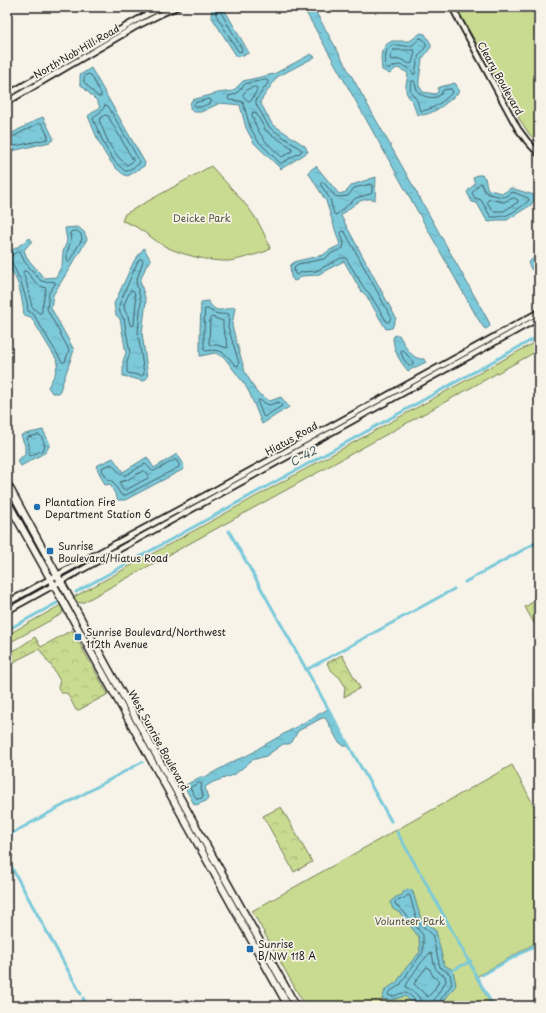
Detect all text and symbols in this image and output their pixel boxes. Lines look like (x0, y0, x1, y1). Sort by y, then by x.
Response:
street label: North Nob Hill Road (30, 20, 122, 82)
street label: Cleary Boulevard (474, 38, 528, 118)
park label: Deicke Park (173, 210, 231, 225)
street label: Hiatus Road (262, 417, 320, 459)
water label: C-42 (287, 441, 321, 470)
place label: Plantation Fire Department Station 6 (45, 494, 151, 521)
marker: Plantation Fire Department Station 6 (32, 502, 42, 512)
place label: Sunrise Boulevard/Hiatus Road (58, 538, 168, 565)
marker: Sunrise Boulevard/Hiatus Road (45, 546, 55, 556)
place label: Sunrise Boulevard/Northwest 112th Avenue (86, 624, 226, 651)
marker: Sunrise Boulevard/Northwest 112th Avenue (73, 632, 83, 642)
street label: West Sunrise Boulevard (125, 687, 193, 793)
park label: Volunteer Park (375, 913, 445, 928)
place label: Sunrise B/NW 118 A (258, 936, 316, 963)
marker: Sunrise B/NW 118 A (245, 944, 255, 954)

